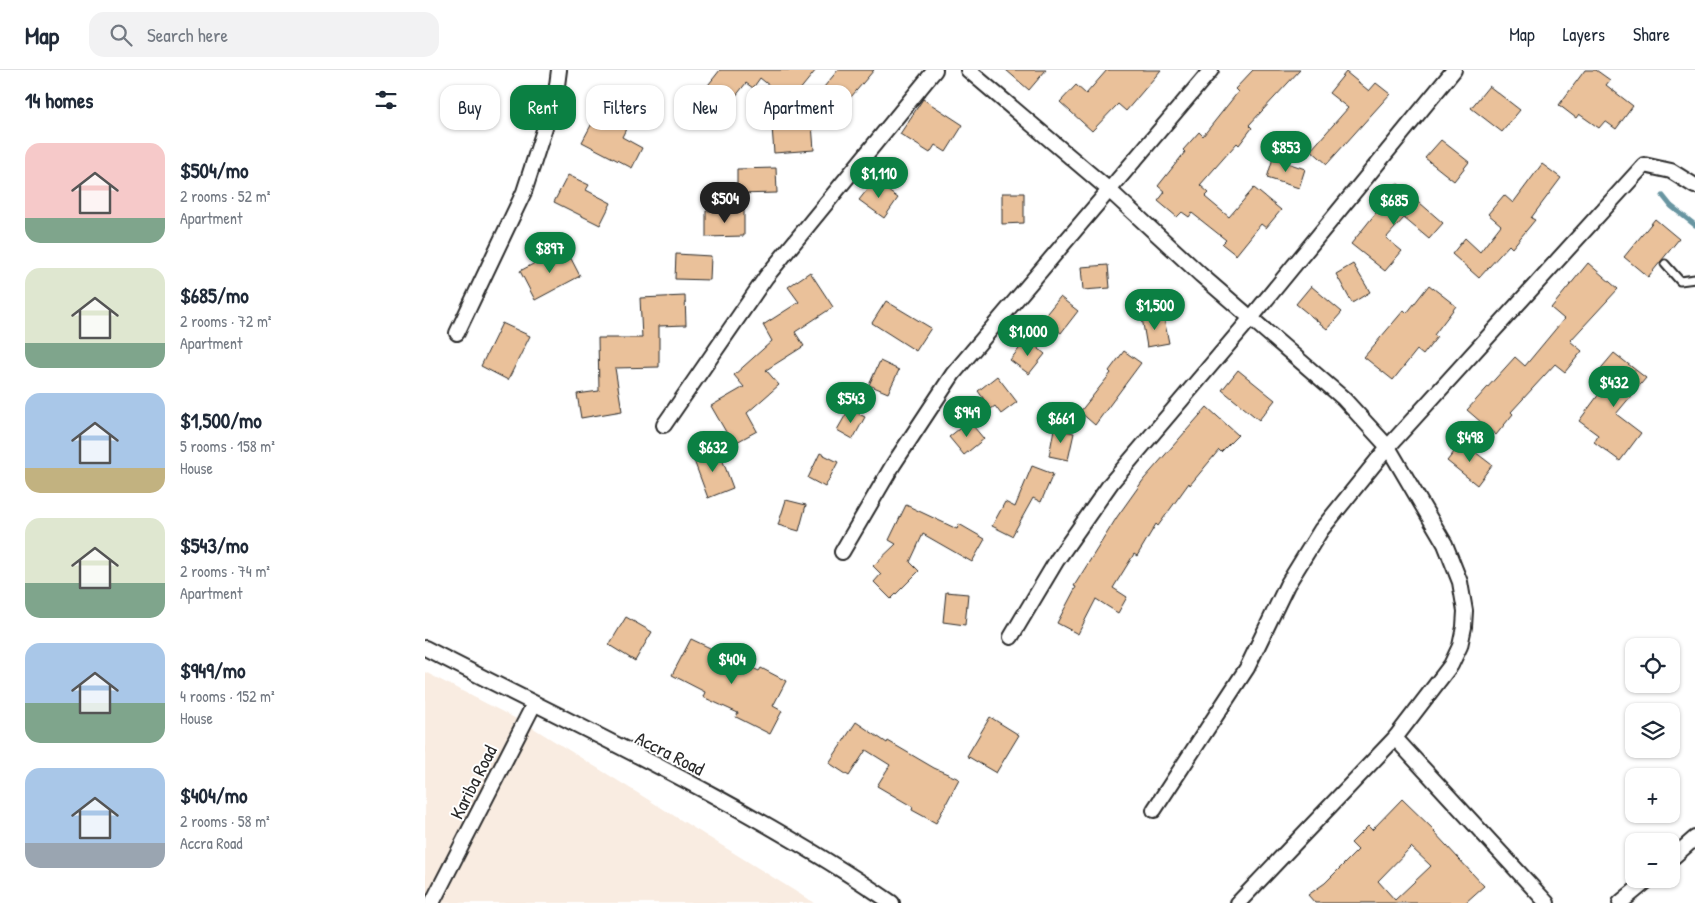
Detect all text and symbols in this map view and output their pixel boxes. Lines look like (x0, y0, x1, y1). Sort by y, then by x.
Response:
search box (89, 12, 439, 57)
text: Map (25, 19, 59, 51)
icon: search (107, 21, 135, 49)
text: Search here (147, 22, 228, 48)
text: Map (1509, 22, 1535, 47)
text: Layers (1563, 22, 1605, 47)
text: Share (1633, 22, 1670, 47)
chip: Buy (440, 85, 500, 130)
chip: Rent (510, 85, 576, 130)
chip: Filters (586, 85, 664, 130)
chip: New (674, 85, 736, 130)
chip: Apartment (746, 85, 852, 130)
text: 14 homes (25, 86, 93, 115)
icon: filters (372, 86, 400, 114)
pin: $853 (1256, 131, 1316, 173)
text: $853 (1272, 136, 1300, 158)
text: $504/mo (180, 156, 248, 185)
pin: $1,110 (838, 156, 920, 199)
text: $1,110 (861, 162, 897, 184)
icon: home (65, 163, 125, 223)
pin: $504 (695, 182, 755, 224)
pin: $685 (1364, 184, 1424, 226)
text: 2 rooms · 52 m² (180, 185, 270, 207)
text: $504 (711, 187, 739, 209)
text: $685 (1380, 189, 1408, 211)
text: Apartment (180, 207, 243, 229)
pin: $897 (520, 232, 580, 274)
text: $897 (536, 237, 564, 259)
text: $685/mo (180, 281, 249, 310)
icon: home (65, 288, 125, 348)
pin: $1,500 (1114, 288, 1196, 331)
text: $1,500 (1136, 294, 1174, 316)
text: 2 rooms · 72 m² (180, 310, 271, 332)
pin: $1,000 (987, 314, 1069, 357)
text: $1,000 (1009, 320, 1047, 342)
text: Apartment (180, 332, 243, 354)
pin: $432 (1584, 366, 1644, 408)
text: $432 (1600, 371, 1628, 393)
pin: $543 (821, 382, 881, 424)
text: $543 (837, 387, 865, 409)
pin: $949 (937, 396, 997, 438)
text: $949 (954, 401, 980, 423)
pin: $661 (1031, 402, 1091, 444)
text: $1,500/mo (180, 406, 262, 435)
text: $661 (1048, 407, 1074, 429)
icon: home (65, 413, 125, 473)
pin: $498 (1440, 420, 1500, 463)
text: $498 (1457, 426, 1483, 448)
pin: $632 (683, 430, 743, 473)
text: 5 rooms · 158 m² (180, 435, 275, 457)
text: $632 (698, 436, 728, 458)
text: House (180, 457, 213, 479)
text: $543/mo (180, 531, 248, 560)
icon: home (65, 538, 125, 598)
text: 2 rooms · 74 m² (180, 560, 270, 582)
text: Apartment (180, 582, 243, 604)
map controls (1625, 638, 1680, 888)
button: locate (1625, 638, 1680, 693)
pin: $404 (702, 642, 762, 685)
text: $404 (718, 648, 746, 670)
text: $949/mo (180, 656, 246, 685)
icon: home (65, 663, 125, 723)
text: 4 rooms · 152 m² (180, 685, 275, 707)
button: layers (1625, 703, 1680, 758)
text: House (180, 707, 213, 729)
street label: Accra Road (631, 725, 710, 782)
street label: Kariba Road (443, 740, 503, 823)
button: + (1625, 768, 1680, 823)
text: $404/mo (180, 781, 247, 810)
icon: home (65, 788, 125, 848)
text: 2 rooms · 58 m² (180, 810, 270, 832)
text: Accra Road (180, 832, 243, 854)
button: − (1625, 833, 1680, 888)

